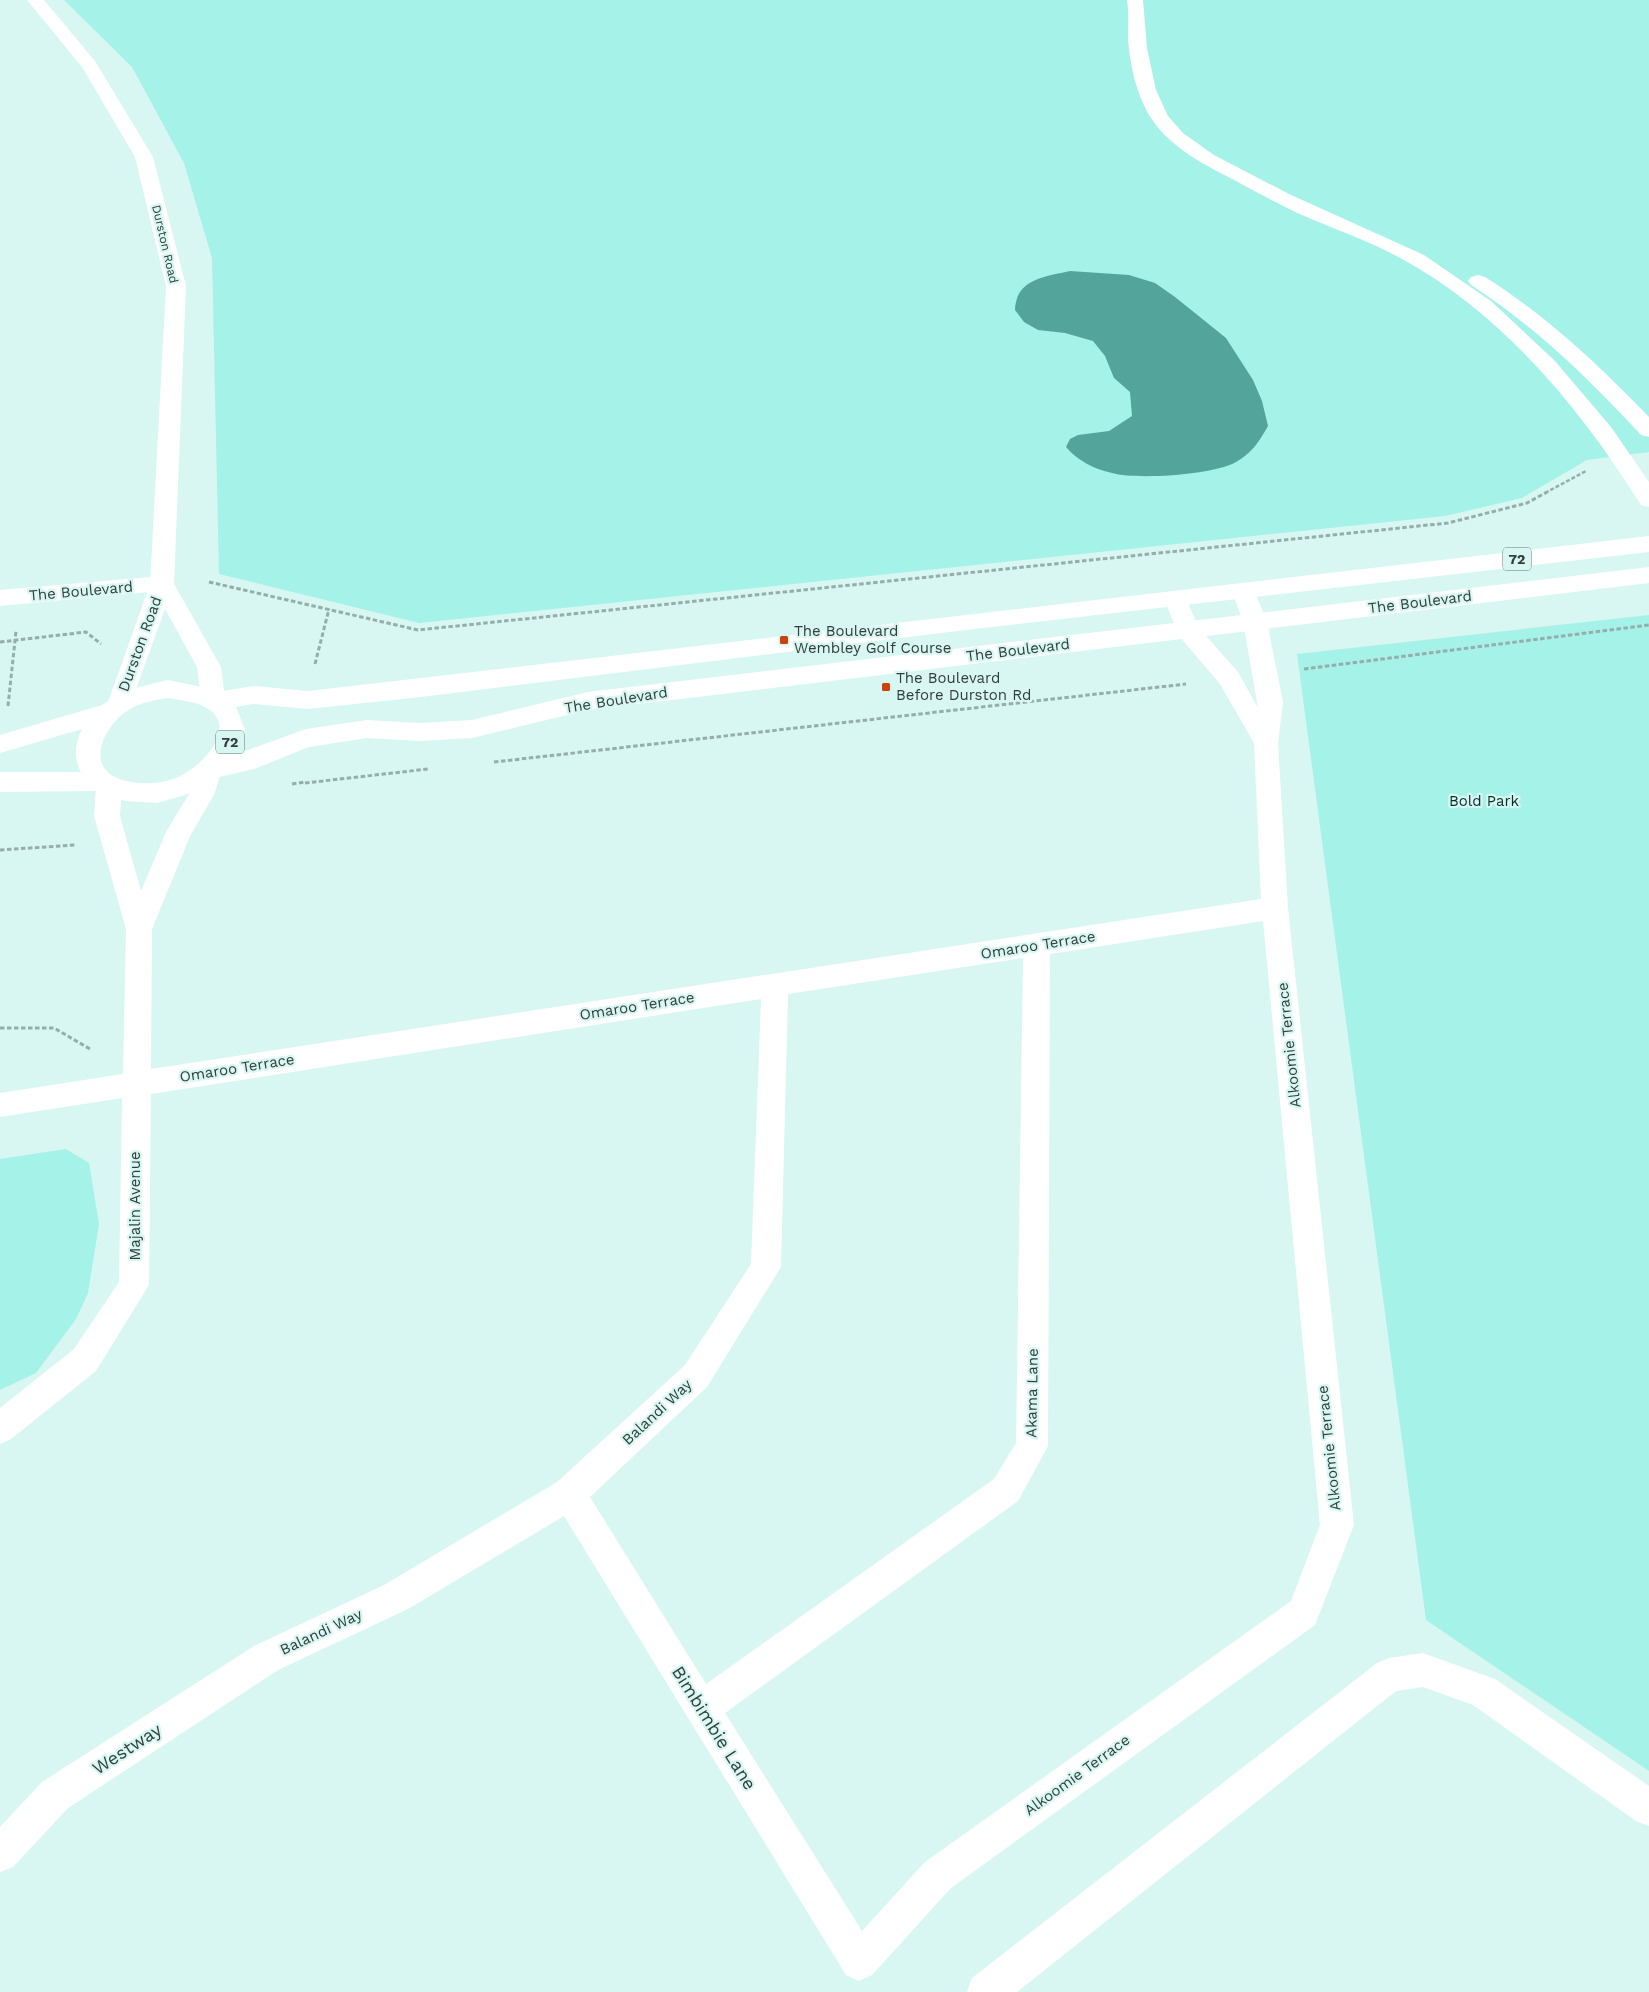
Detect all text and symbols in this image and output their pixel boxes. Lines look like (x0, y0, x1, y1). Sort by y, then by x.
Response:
street label: Durston Road (149, 203, 181, 285)
road number: 72 (1503, 548, 1531, 570)
street label: The Boulevard (28, 577, 134, 605)
street label: The Boulevard (1367, 587, 1473, 617)
street label: Durston Road (114, 594, 166, 694)
place label: The Boulevard Wembley Golf Course (794, 622, 951, 657)
marker: The Boulevard Wembley Golf Course (778, 634, 790, 646)
street label: The Boulevard (965, 635, 1071, 665)
place label: The Boulevard Before Durston Rd (896, 669, 1031, 704)
marker: The Boulevard Before Durston Rd (880, 681, 892, 693)
street label: The Boulevard (563, 683, 669, 717)
road number: 72 (216, 730, 244, 754)
park label: Bold Park (1449, 792, 1520, 810)
street label: Omaroo Terrace (979, 927, 1097, 963)
street label: Alkoomie Terrace (1273, 981, 1305, 1109)
street label: Omaroo Terrace (578, 988, 696, 1024)
street label: Omaroo Terrace (178, 1050, 296, 1086)
street label: Majalin Avenue (126, 1151, 144, 1261)
street label: Akama Lane (1022, 1348, 1042, 1438)
street label: Balandi Way (619, 1375, 696, 1449)
street label: Alkoomie Terrace (1313, 1384, 1345, 1512)
street label: Balandi Way (277, 1605, 365, 1659)
street label: Bimbimbie Lane (668, 1662, 761, 1794)
street label: Westway (88, 1718, 166, 1779)
street label: Alkoomie Terrace (1021, 1731, 1133, 1819)

